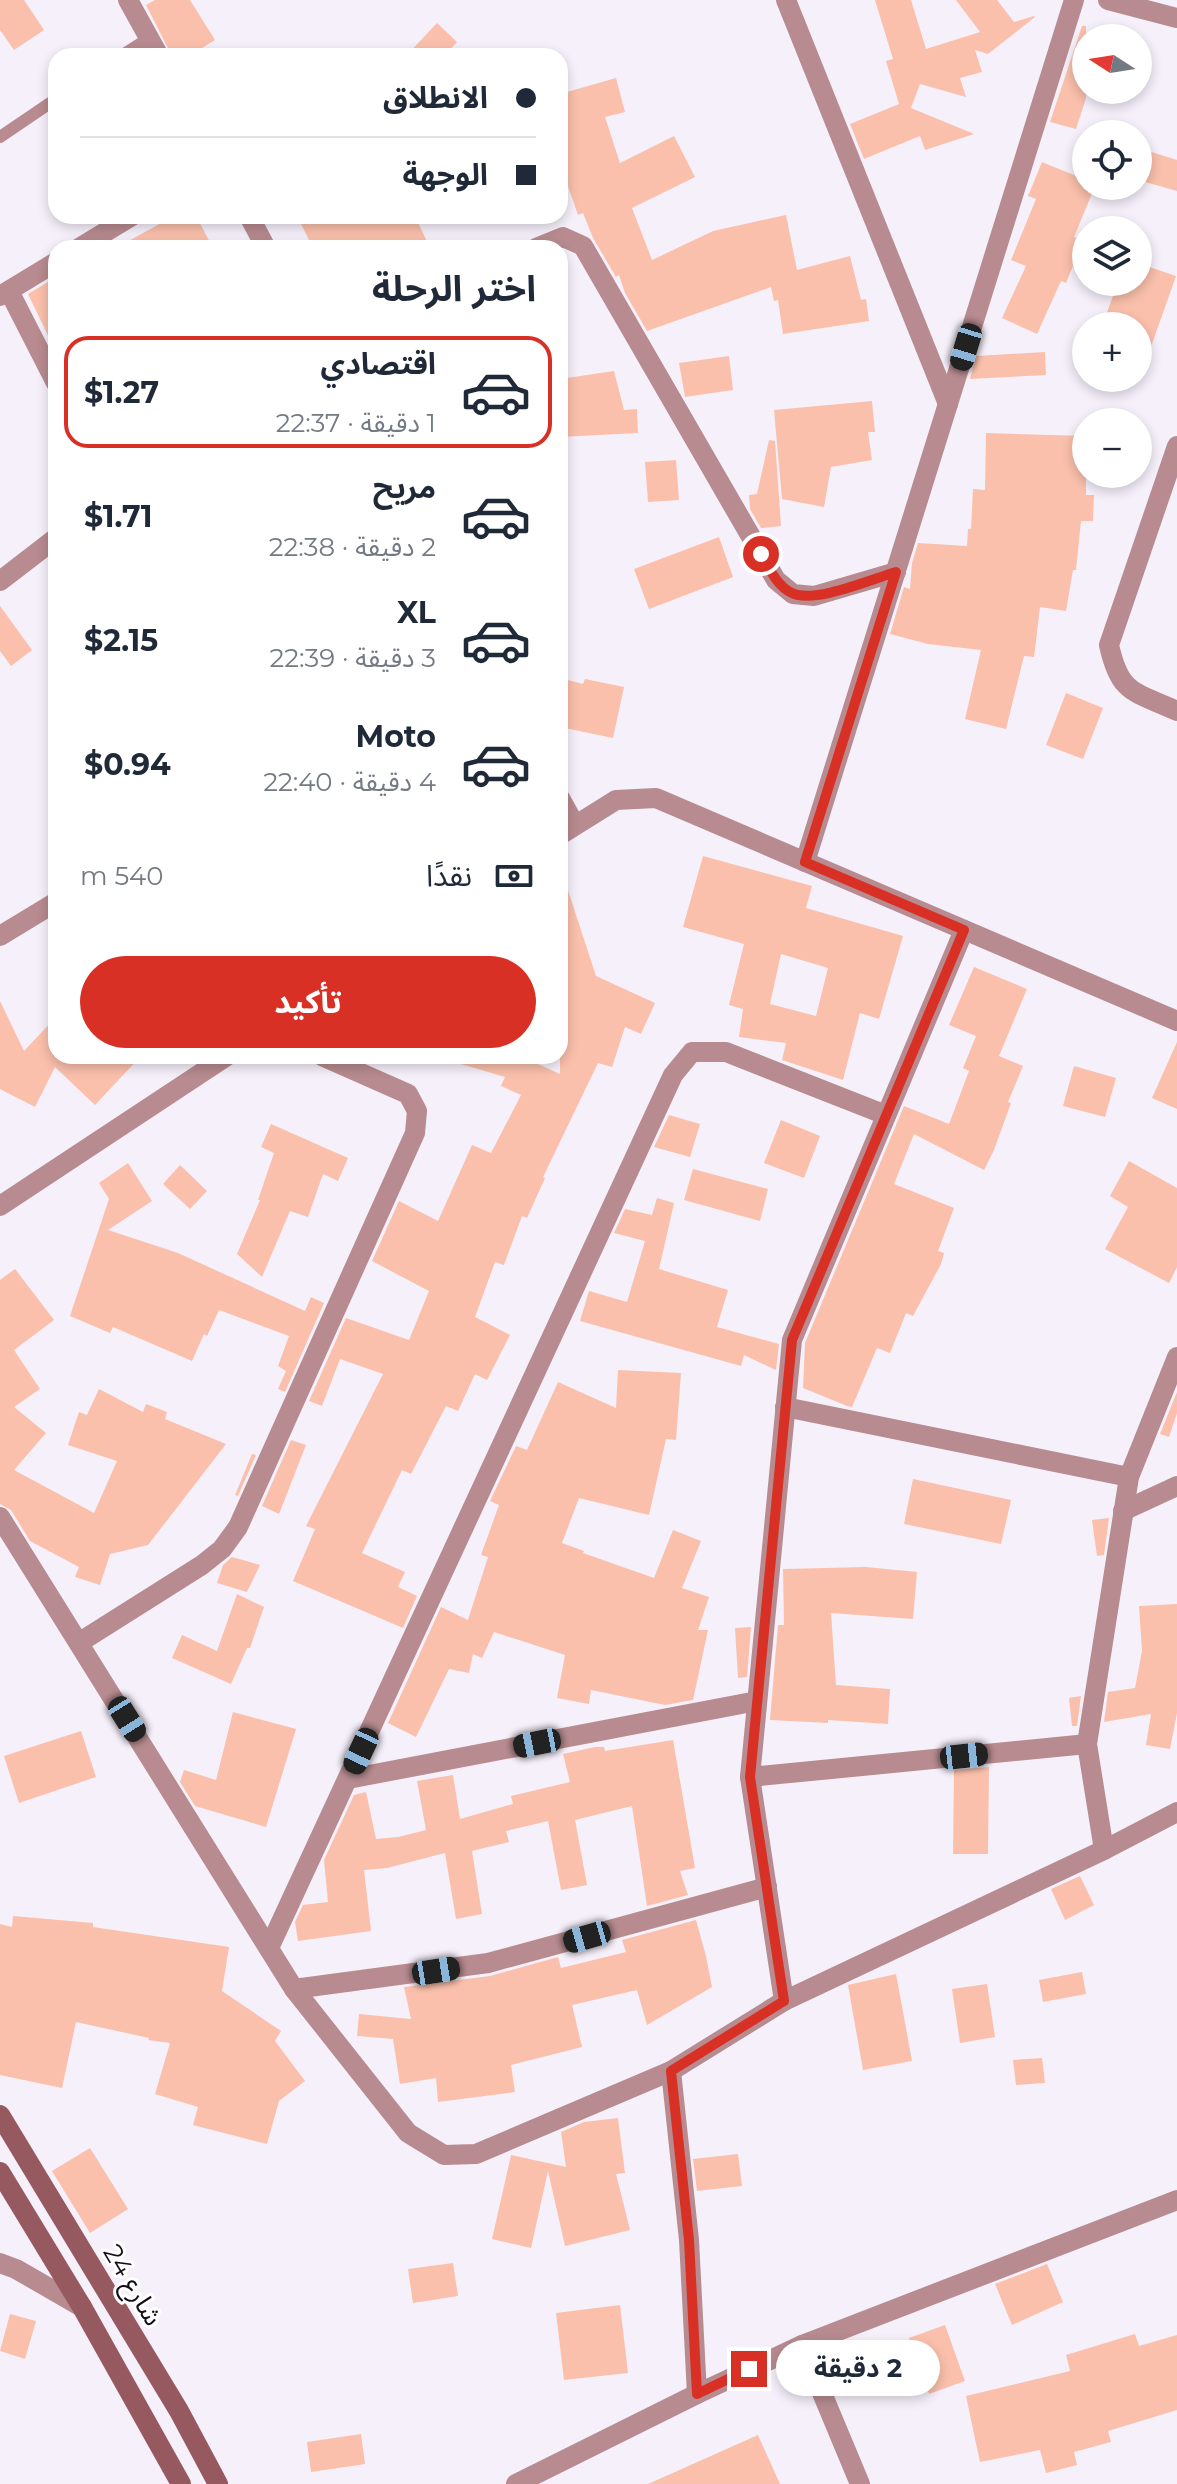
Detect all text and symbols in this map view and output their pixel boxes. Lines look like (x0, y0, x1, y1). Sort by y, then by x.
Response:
north arrow (1072, 24, 1152, 104)
map controls (1072, 24, 1152, 488)
text: الانطلاق (383, 79, 488, 116)
button: locate (1072, 120, 1152, 200)
text: الوجهة (403, 156, 488, 193)
button: layers (1072, 216, 1152, 296)
text: اختر الرحلة (372, 266, 536, 310)
button: + (1072, 312, 1152, 392)
car (948, 321, 984, 373)
text: اقتصادي (321, 345, 436, 382)
icon: car (460, 356, 532, 428)
text: $1.27 (84, 374, 159, 411)
text: 1 دقيقة · 22:37 (276, 407, 436, 439)
button: − (1072, 408, 1152, 488)
text: مريح (373, 469, 436, 506)
icon: car (460, 480, 532, 552)
text: $1.71 (84, 498, 153, 535)
text: 2 دقيقة · 22:38 (269, 531, 436, 563)
route start (743, 536, 779, 572)
text: XL (397, 594, 436, 631)
icon: car (460, 604, 532, 676)
text: $2.15 (84, 622, 158, 659)
text: 3 دقيقة · 22:39 (270, 642, 436, 674)
text: Moto (356, 718, 436, 755)
icon: car (460, 728, 532, 800)
text: $0.94 (84, 746, 171, 783)
text: 4 دقيقة · 22:40 (263, 766, 436, 798)
icon: cash (492, 854, 536, 898)
text: نقدًا (426, 857, 472, 894)
text: 540 m (80, 860, 164, 892)
button: تأكيد (80, 956, 536, 1048)
car (104, 1692, 150, 1746)
car (340, 1724, 382, 1778)
car (511, 1727, 563, 1759)
car (939, 1742, 989, 1770)
car (561, 1919, 613, 1955)
car (410, 1955, 462, 1987)
street label: شارع 24 (94, 2239, 170, 2333)
callout: 2 دقيقة (777, 2341, 941, 2397)
route end (731, 2351, 767, 2387)
text: 2 دقيقة (814, 2352, 902, 2384)

